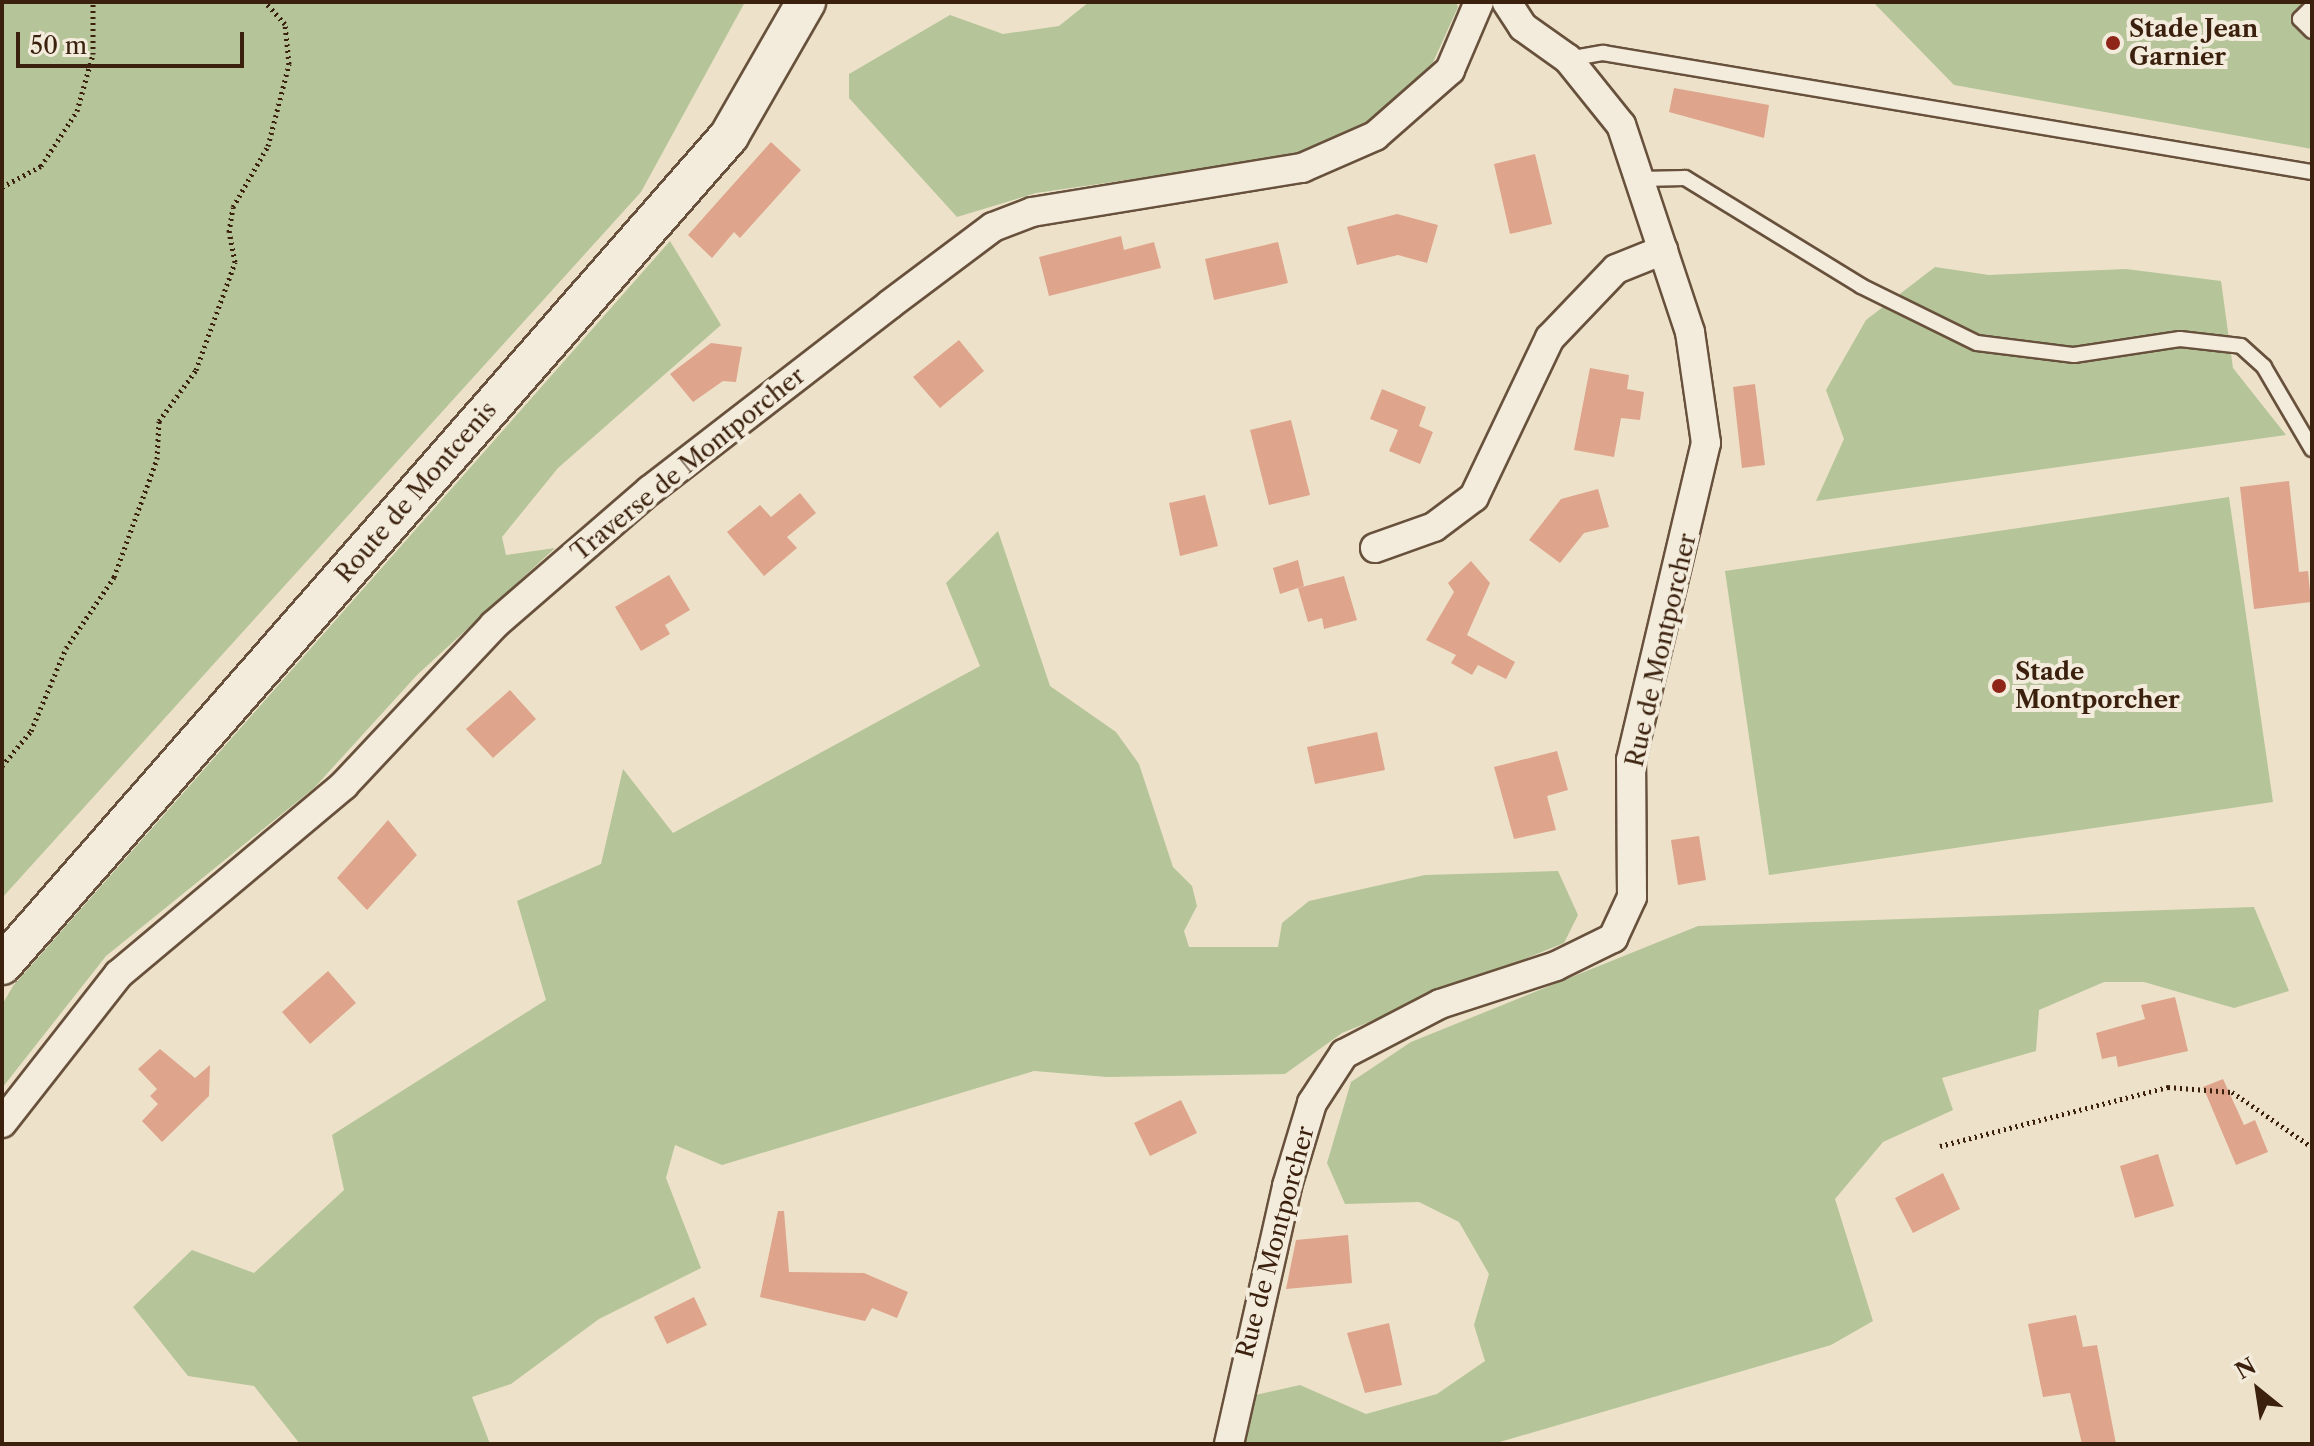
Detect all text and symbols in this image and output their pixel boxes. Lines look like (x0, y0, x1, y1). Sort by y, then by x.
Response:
place label: Stade Jean Garnier (2129, 15, 2258, 71)
scale bar (20, 16, 248, 66)
text: 50 m (30, 31, 87, 60)
marker: Stade Jean Garnier (2104, 34, 2122, 52)
street label: Traverse de Montporcher (566, 361, 810, 567)
street label: Route de Montcenis (330, 396, 502, 588)
street label: Rue de Montporcher (1620, 530, 1702, 770)
place label: Stade Montporcher (2015, 658, 2180, 714)
marker: Stade Montporcher (1990, 677, 2008, 695)
street label: Rue de Montporcher (1230, 1123, 1320, 1361)
north arrow (2218, 1350, 2298, 1430)
text: N (2231, 1352, 2261, 1385)

